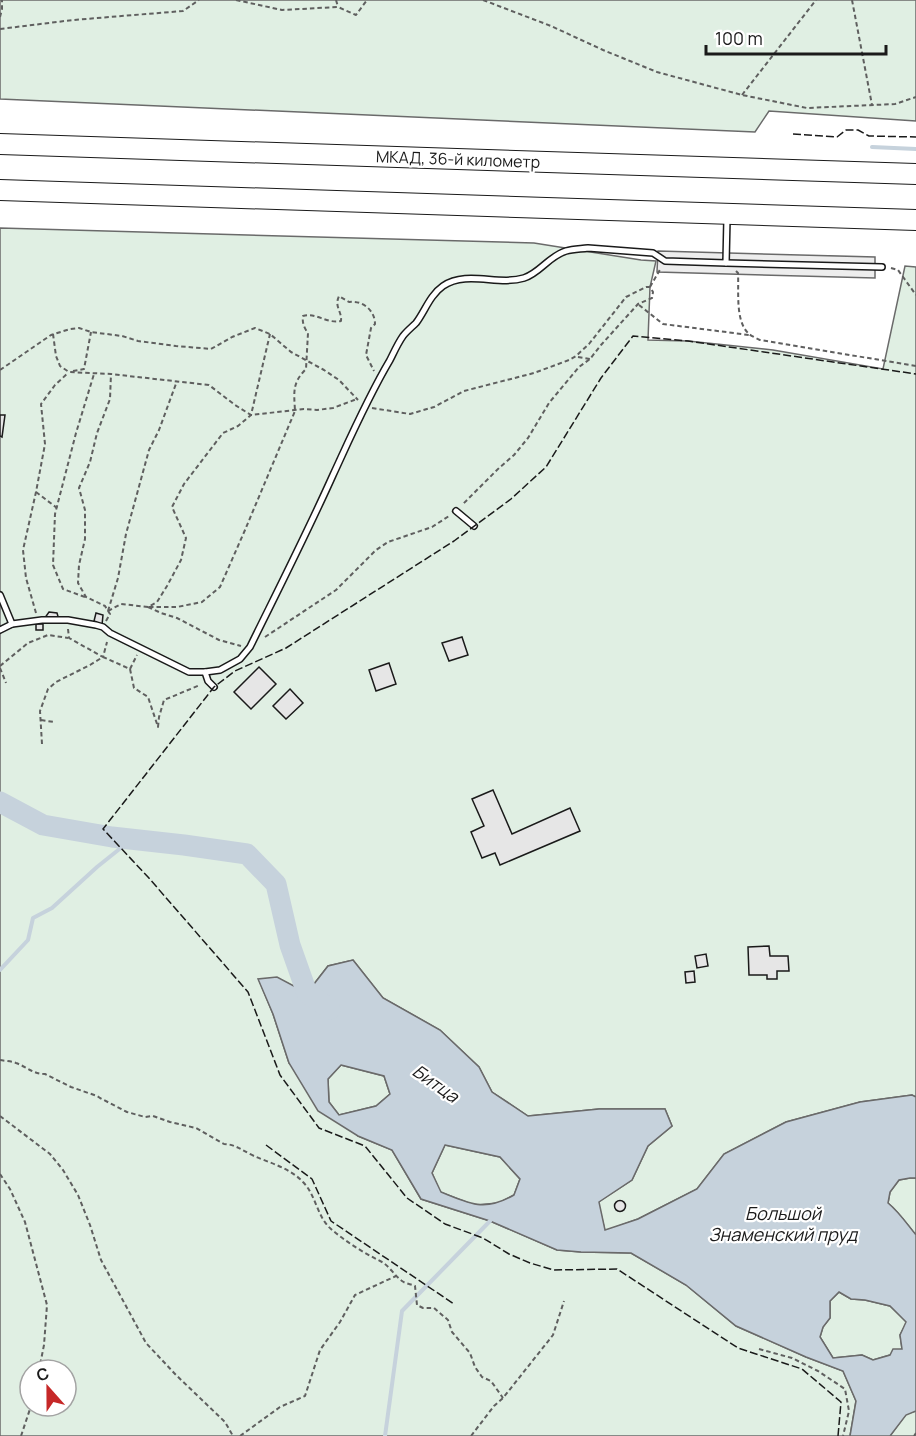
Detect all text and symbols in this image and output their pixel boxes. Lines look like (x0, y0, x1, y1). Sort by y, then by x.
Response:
scale bar (706, 18, 886, 56)
text: 100 m (715, 26, 763, 50)
street label: МКАД, 36-й километр (376, 145, 540, 173)
water label: Битца (408, 1058, 465, 1108)
water label: Большой Знаменский пруд (709, 1201, 858, 1246)
north arrow (18, 1358, 78, 1418)
text: С (33, 1362, 52, 1386)

